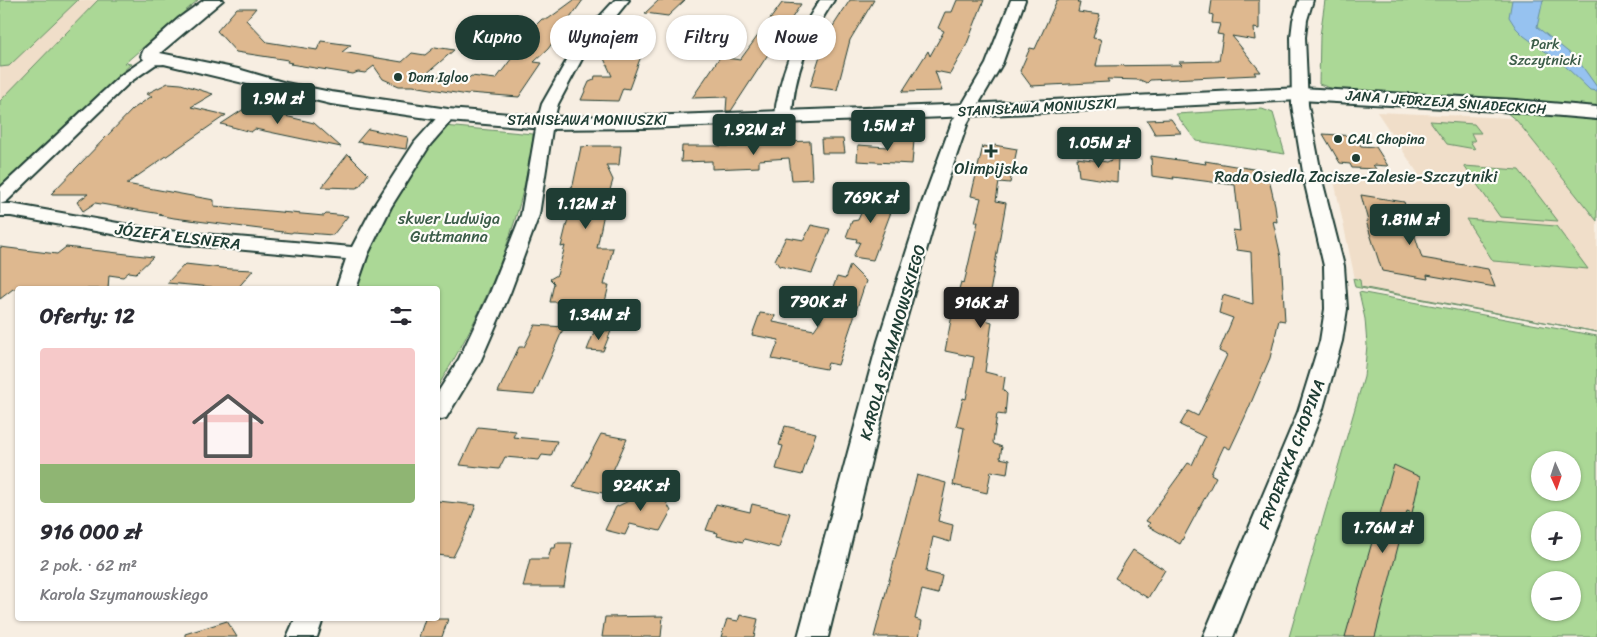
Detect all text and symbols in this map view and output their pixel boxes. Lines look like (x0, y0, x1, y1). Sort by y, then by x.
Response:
chip: Kupno (455, 15, 540, 60)
chip: Wynajem (550, 15, 656, 60)
chip: Filtry (666, 15, 747, 60)
chip: Nowe (757, 15, 836, 60)
park label: Park Szczytnicki (1509, 32, 1582, 73)
place label: Dom Igloo (408, 65, 469, 90)
marker: Dom Igloo (392, 71, 404, 83)
pin: 1.9M zł (232, 82, 324, 125)
street label: JANA I JĘDRZEJA ŚNIADECKICH (1344, 83, 1547, 122)
text: 1.9M zł (252, 84, 304, 113)
street label: STANISŁAWA MONIUSZKI (957, 91, 1118, 124)
street label: STANISŁAWA MONIUSZKI (507, 108, 667, 133)
pin: 1.5M zł (842, 110, 934, 152)
text: 1.5M zł (862, 111, 914, 140)
pin: 1.92M zł (702, 114, 806, 156)
text: 1.92M zł (724, 115, 784, 144)
pin: 1.05M zł (1047, 126, 1151, 169)
place label: CAL Chopina (1348, 127, 1425, 152)
text: 1.05M zł (1068, 128, 1130, 157)
marker: CAL Chopina (1332, 133, 1344, 145)
marker: Olimpijska (985, 145, 997, 157)
marker: Rada Osiedla Zacisze-Zalesie-Szczytniki (1350, 152, 1362, 164)
place label: Olimpijska (954, 154, 1028, 183)
place label: Rada Osiedla Zacisze-Zalesie-Szczytniki (1214, 162, 1498, 191)
pin: 769K zł (825, 182, 917, 224)
text: 769K zł (844, 183, 898, 212)
pin: 1.12M zł (534, 188, 638, 230)
text: 1.12M zł (557, 189, 615, 218)
park label: skwer Ludwiga Guttmanna (397, 204, 500, 251)
pin: 1.81M zł (1358, 204, 1462, 246)
text: 1.81M zł (1381, 205, 1439, 234)
street label: JÓZEFA ELSNERA (113, 214, 242, 259)
street label: KAROLA SZYMANOWSKIEGO (851, 241, 934, 443)
pin: 790K zł (772, 286, 864, 328)
pin: 916K zł (935, 286, 1027, 329)
text: 790K zł (790, 287, 846, 316)
text: 916K zł (955, 288, 1007, 317)
text: Oferty: 12 (40, 297, 135, 335)
pin: 1.34M zł (547, 298, 651, 341)
text: 1.34M zł (569, 300, 629, 329)
icon: filters (387, 302, 415, 330)
street label: FRYDERYKA CHOPINA (1250, 375, 1333, 533)
icon: home (183, 381, 273, 471)
north arrow (1531, 451, 1581, 501)
map controls (1531, 451, 1581, 621)
pin: 924K zł (595, 470, 687, 512)
text: 924K zł (613, 471, 669, 500)
button: + (1531, 511, 1581, 561)
pin: 1.76M zł (1331, 512, 1435, 554)
text: 916 000 zł (40, 513, 141, 551)
text: 1.76M zł (1353, 513, 1413, 542)
text: 2 pok. · 62 m² (40, 551, 137, 580)
button: − (1531, 571, 1581, 621)
text: Karola Szymanowskiego (40, 580, 208, 609)

